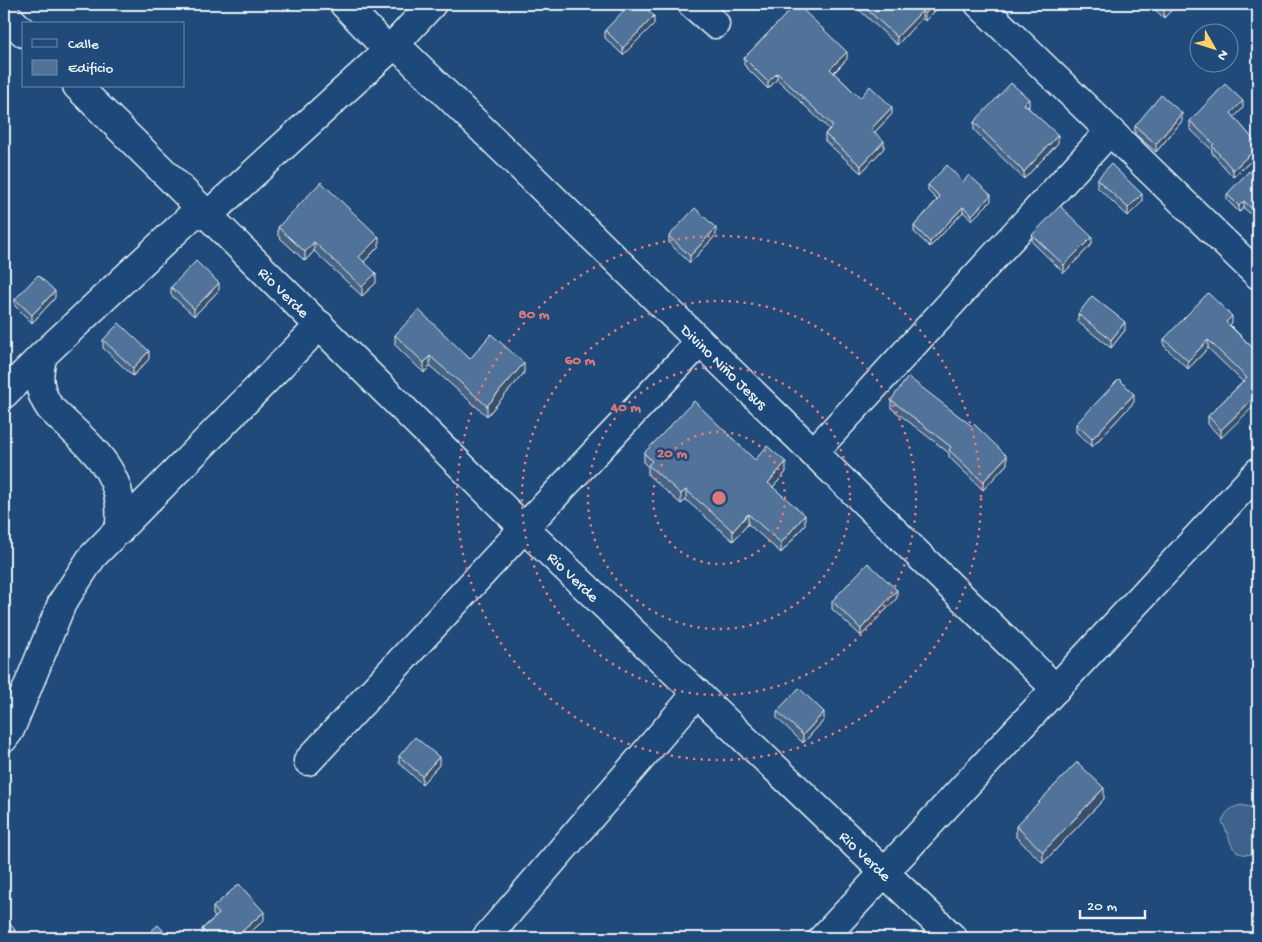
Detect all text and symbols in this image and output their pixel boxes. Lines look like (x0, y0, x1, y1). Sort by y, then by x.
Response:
legend (22, 22, 185, 88)
north arrow (1190, 22, 1240, 72)
text: Calle (68, 36, 99, 54)
text: N (1213, 46, 1232, 64)
text: Edificio (68, 60, 114, 78)
street label: Rio Verde (253, 264, 312, 324)
text: 80 m (519, 306, 550, 324)
street label: Divino Niño Jesus (674, 321, 771, 416)
text: 60 m (565, 352, 596, 370)
text: 40 m (610, 399, 641, 417)
text: 20 m (657, 445, 687, 463)
centre of rings (710, 489, 728, 507)
street label: Rio Verde (542, 549, 602, 608)
street label: Rio Verde (834, 828, 894, 887)
scale bar (1080, 887, 1144, 919)
text: 20 m (1087, 898, 1117, 916)

